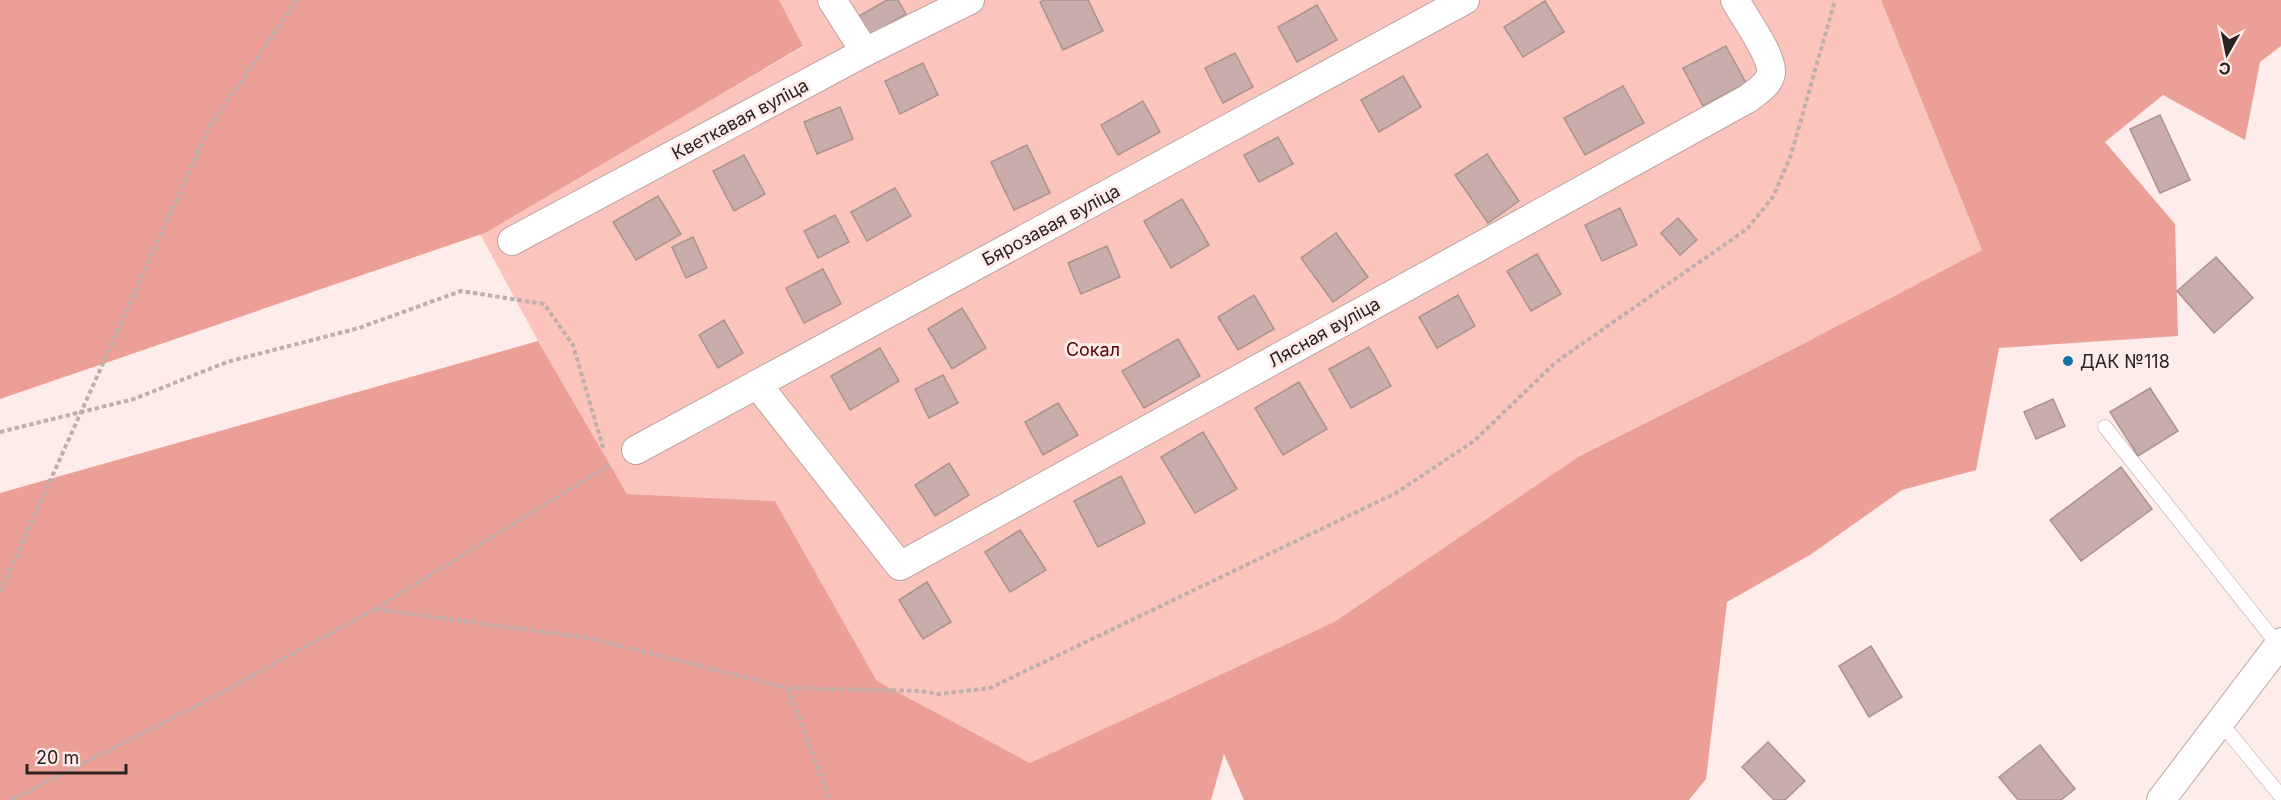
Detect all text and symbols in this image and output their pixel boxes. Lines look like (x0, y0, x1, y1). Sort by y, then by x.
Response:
north arrow (2197, 24, 2257, 84)
text: С (2217, 58, 2232, 80)
street label: Кветкавая вуліца (668, 74, 812, 164)
street label: Бярозавая вуліца (979, 180, 1123, 270)
street label: Лясная вуліца (1264, 293, 1384, 371)
park label: Сокал (1066, 339, 1120, 360)
place label: ДАК №118 (2080, 351, 2170, 372)
marker: ДАК №118 (2061, 354, 2075, 368)
scale bar (27, 737, 126, 775)
text: 20 m (36, 747, 79, 768)

